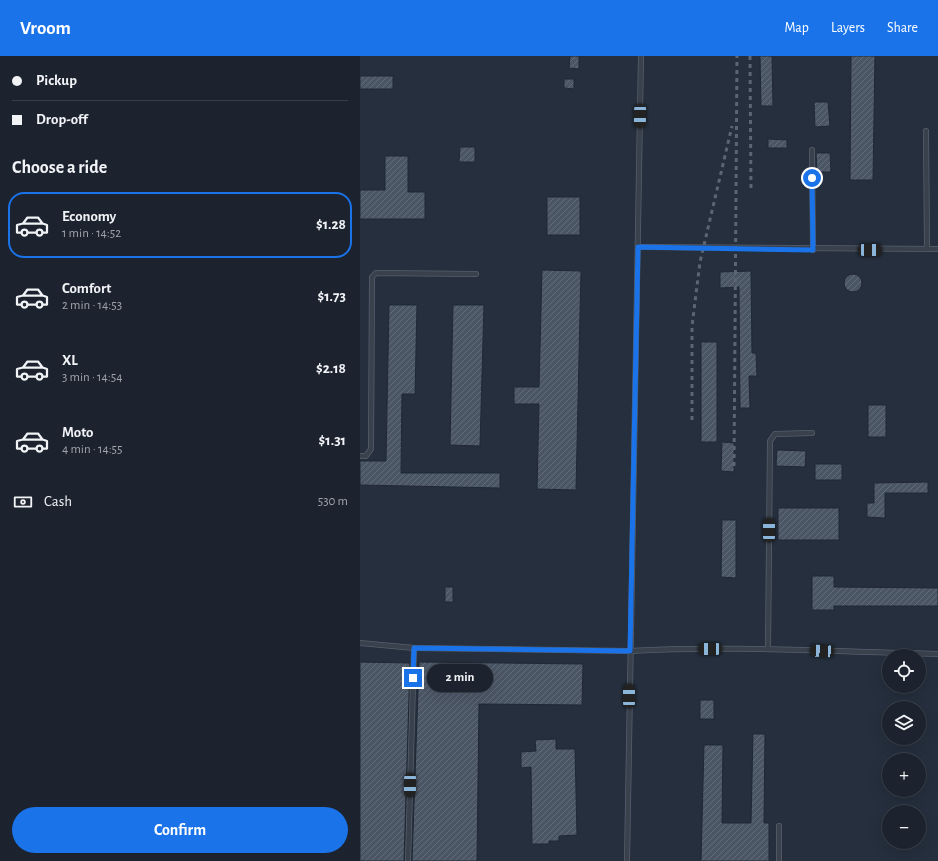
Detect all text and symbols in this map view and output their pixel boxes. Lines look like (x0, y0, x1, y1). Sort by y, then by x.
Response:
text: Vroom (20, 19, 71, 38)
text: Map (784, 21, 809, 35)
text: Layers (831, 21, 865, 35)
text: Share (887, 21, 918, 35)
text: Pickup (36, 73, 77, 88)
car (634, 104, 646, 128)
text: Drop-off (36, 112, 88, 127)
text: Choose a ride (12, 159, 107, 177)
route start (803, 169, 821, 187)
icon: car (14, 207, 50, 243)
text: Economy (62, 209, 116, 224)
text: $1.28 (316, 217, 346, 232)
text: 1 min · 14:52 (62, 227, 121, 240)
car (858, 244, 882, 256)
icon: car (14, 279, 50, 315)
text: Comfort (62, 281, 111, 296)
text: $1.73 (317, 289, 346, 304)
text: 2 min · 14:53 (62, 299, 122, 312)
icon: car (14, 351, 50, 387)
text: XL (62, 353, 78, 368)
text: $2.18 (316, 361, 346, 376)
text: 3 min · 14:54 (62, 371, 122, 384)
icon: car (14, 423, 50, 459)
text: Moto (62, 425, 94, 440)
text: $1.31 (319, 433, 346, 448)
text: 4 min · 14:55 (62, 443, 123, 456)
icon: cash (12, 491, 34, 513)
text: Cash (44, 494, 72, 509)
text: 530 m (318, 495, 348, 508)
car (763, 518, 775, 542)
car (698, 643, 722, 655)
car (810, 644, 834, 658)
map controls (882, 649, 926, 849)
button: locate (882, 649, 926, 693)
callout: 2 min (427, 664, 493, 692)
route end (404, 669, 422, 687)
text: 2 min (446, 671, 474, 684)
car (623, 684, 635, 708)
button: layers (882, 701, 926, 745)
button: + (882, 753, 926, 797)
car (404, 773, 416, 797)
button: − (882, 805, 926, 849)
button: Confirm (12, 807, 348, 853)

